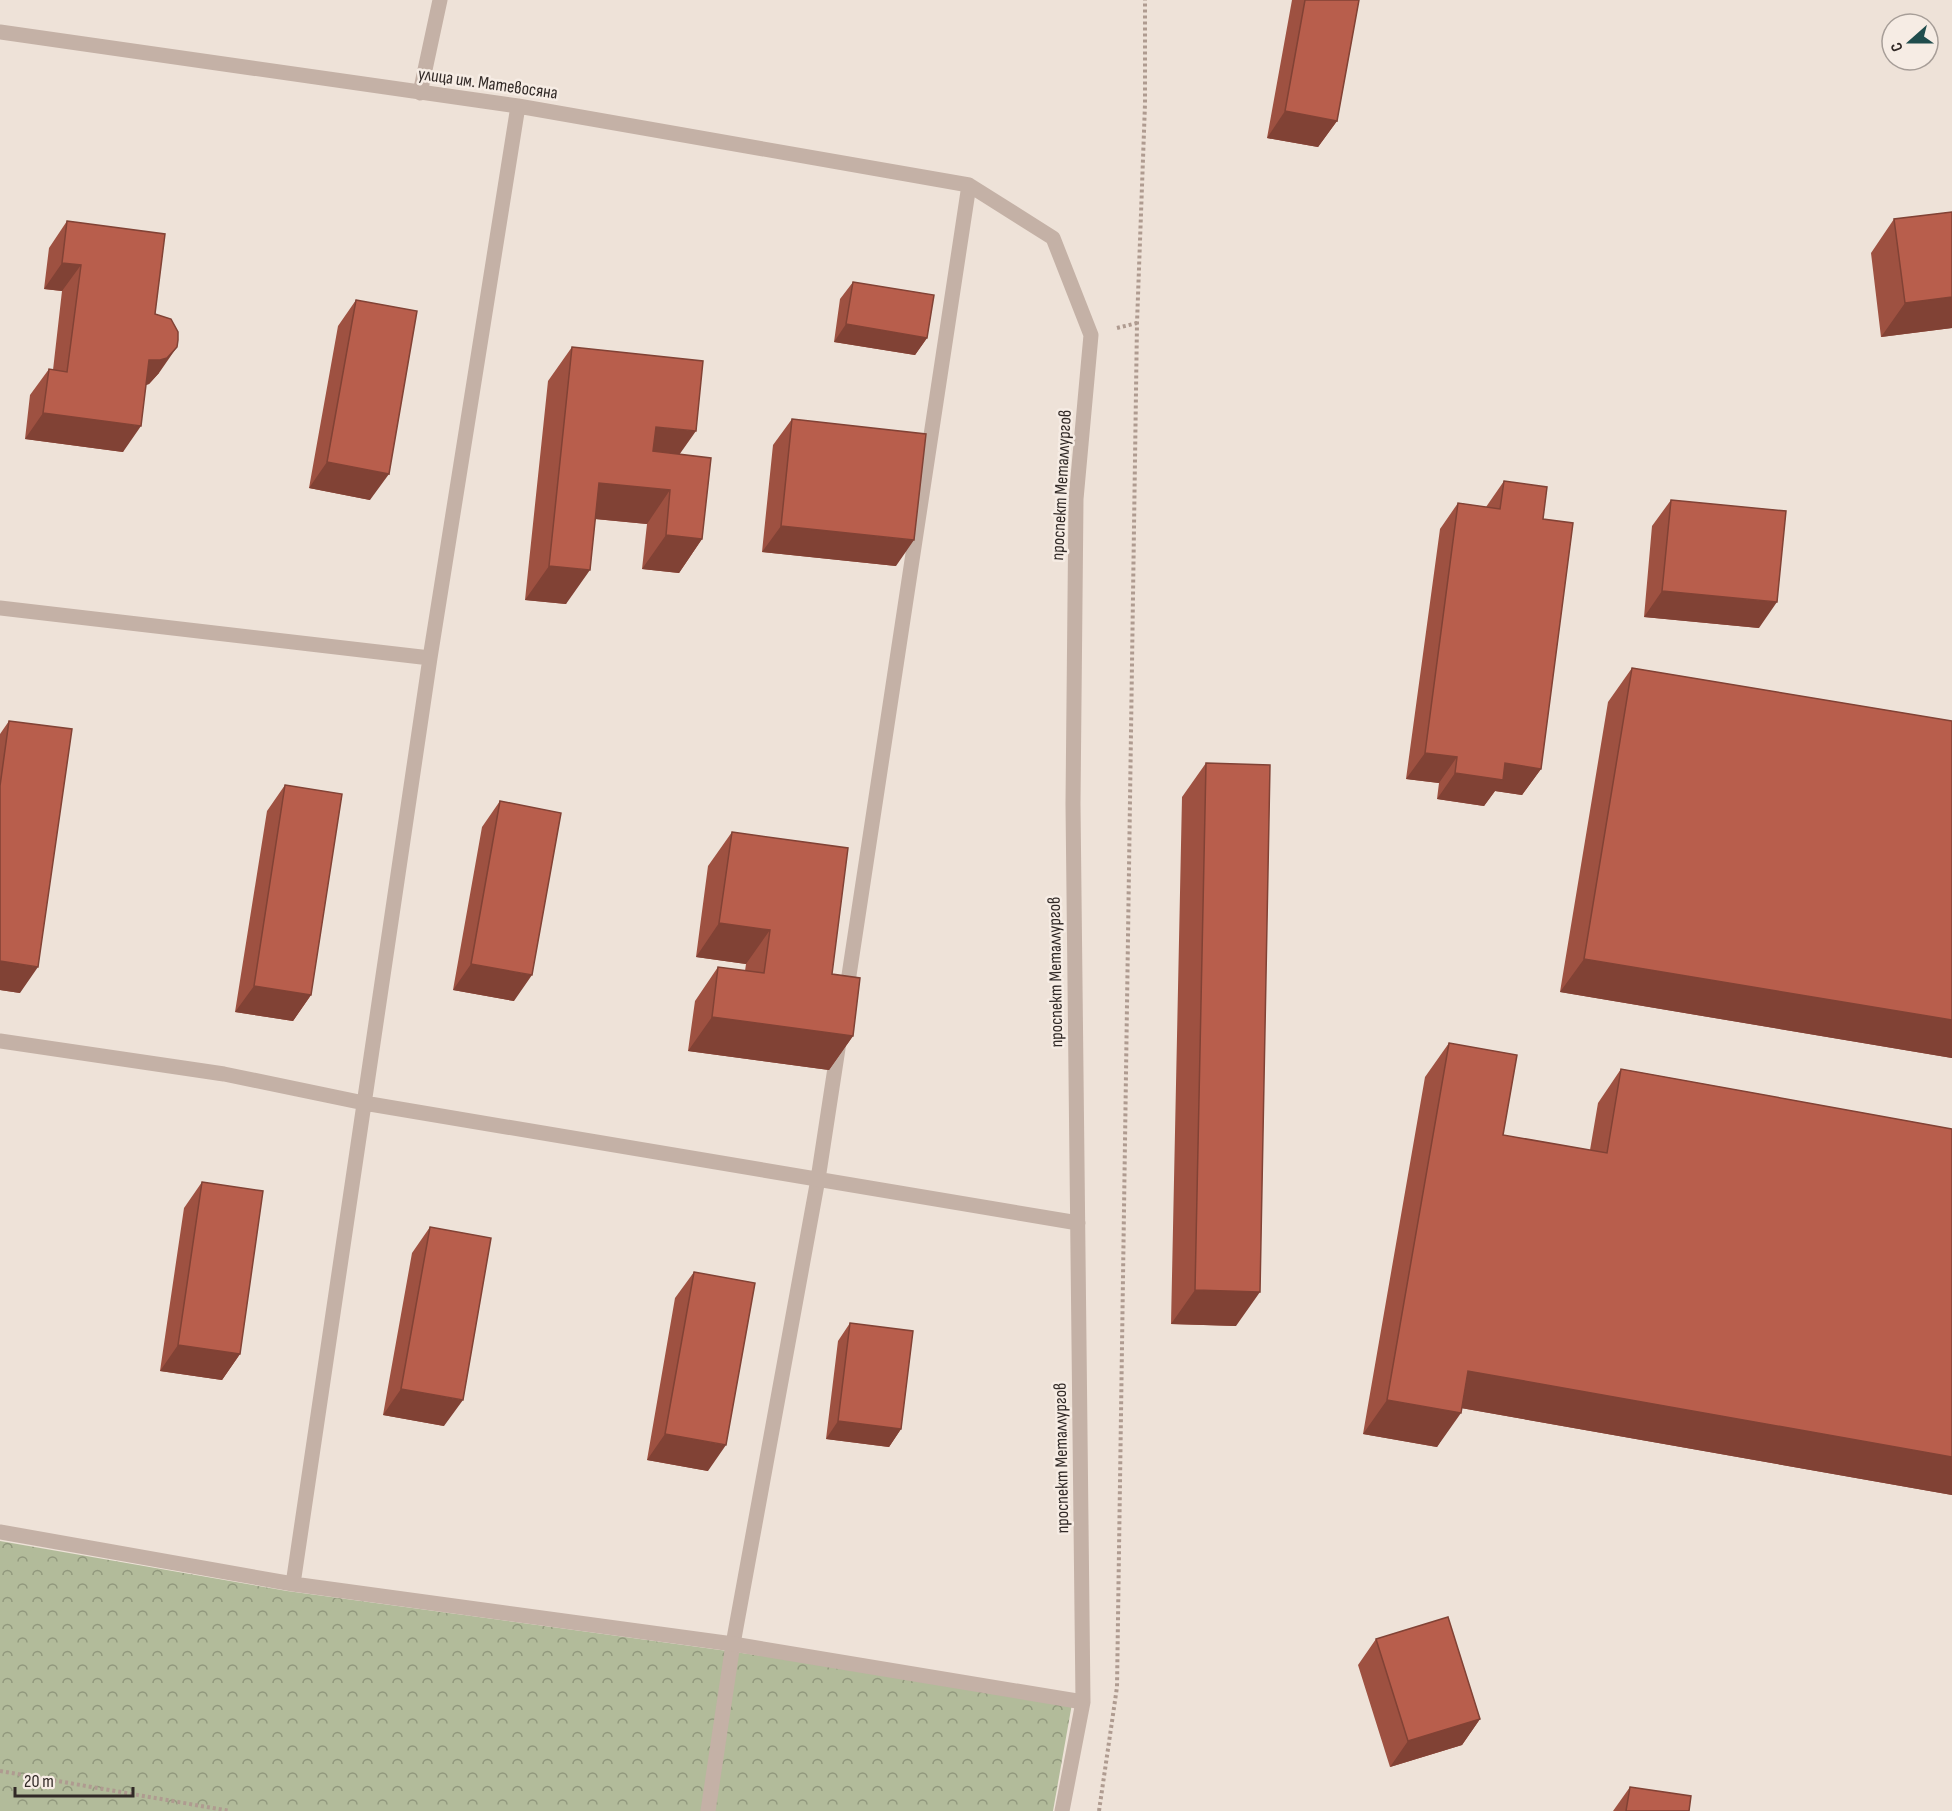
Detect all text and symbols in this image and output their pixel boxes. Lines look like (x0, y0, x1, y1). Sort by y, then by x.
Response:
north arrow (1880, 12, 1940, 72)
text: С (1887, 40, 1908, 54)
street label: улица им. Матевосяна (417, 63, 559, 104)
street label: проспект Металлургов (1047, 409, 1076, 561)
street label: проспект Металлургов (1044, 896, 1067, 1048)
street label: проспект Металлургов (1050, 1382, 1073, 1534)
scale bar (15, 1760, 134, 1798)
text: 20 m (24, 1771, 54, 1792)

